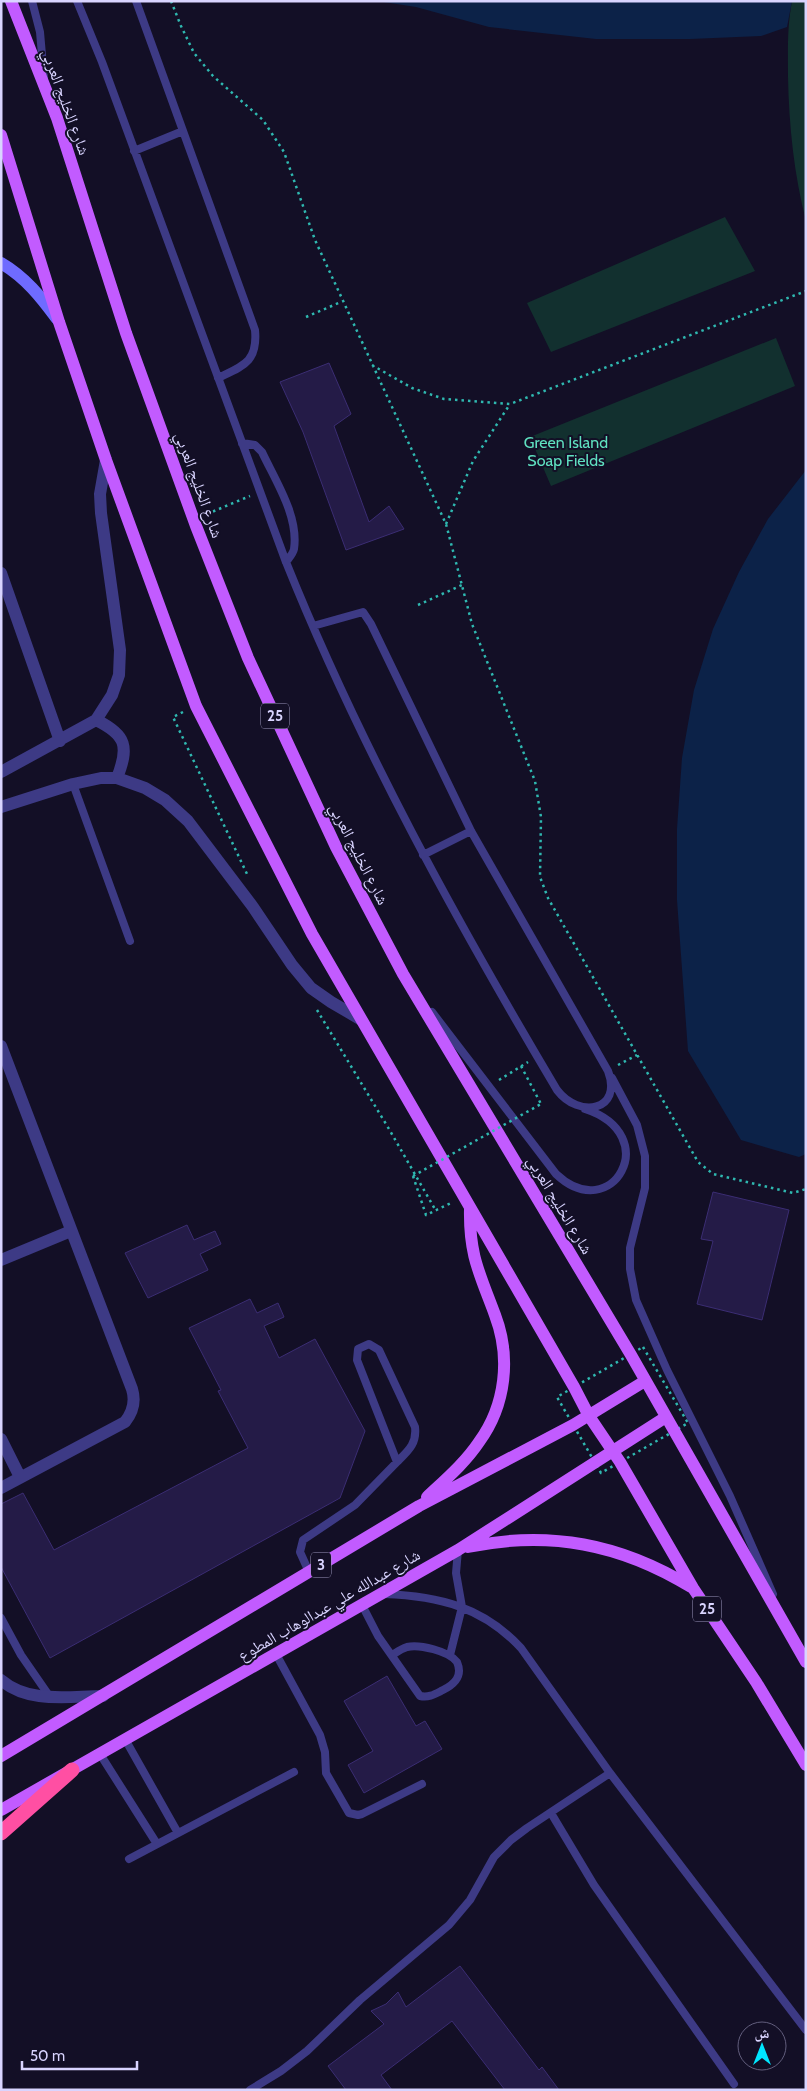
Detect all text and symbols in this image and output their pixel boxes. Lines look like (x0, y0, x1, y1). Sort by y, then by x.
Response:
street label: شارع الخليج العربي (35, 46, 94, 159)
street label: شارع الخليج العربي (168, 429, 227, 542)
park label: Green Island Soap Fields (524, 433, 608, 470)
road number: 25 (261, 704, 289, 728)
street label: شارع الخليج العربي (322, 800, 393, 909)
street label: شارع الخليج العربي (521, 1152, 597, 1259)
street label: شارع عبدالله علي عبدالوهاب المطوع (235, 1545, 425, 1668)
road number: 3 (311, 1552, 331, 1578)
road number: 25 (693, 1596, 721, 1622)
north arrow (737, 2021, 787, 2071)
text: ش (755, 2024, 770, 2042)
scale bar (22, 2038, 138, 2070)
text: 50 m (30, 2047, 65, 2065)

